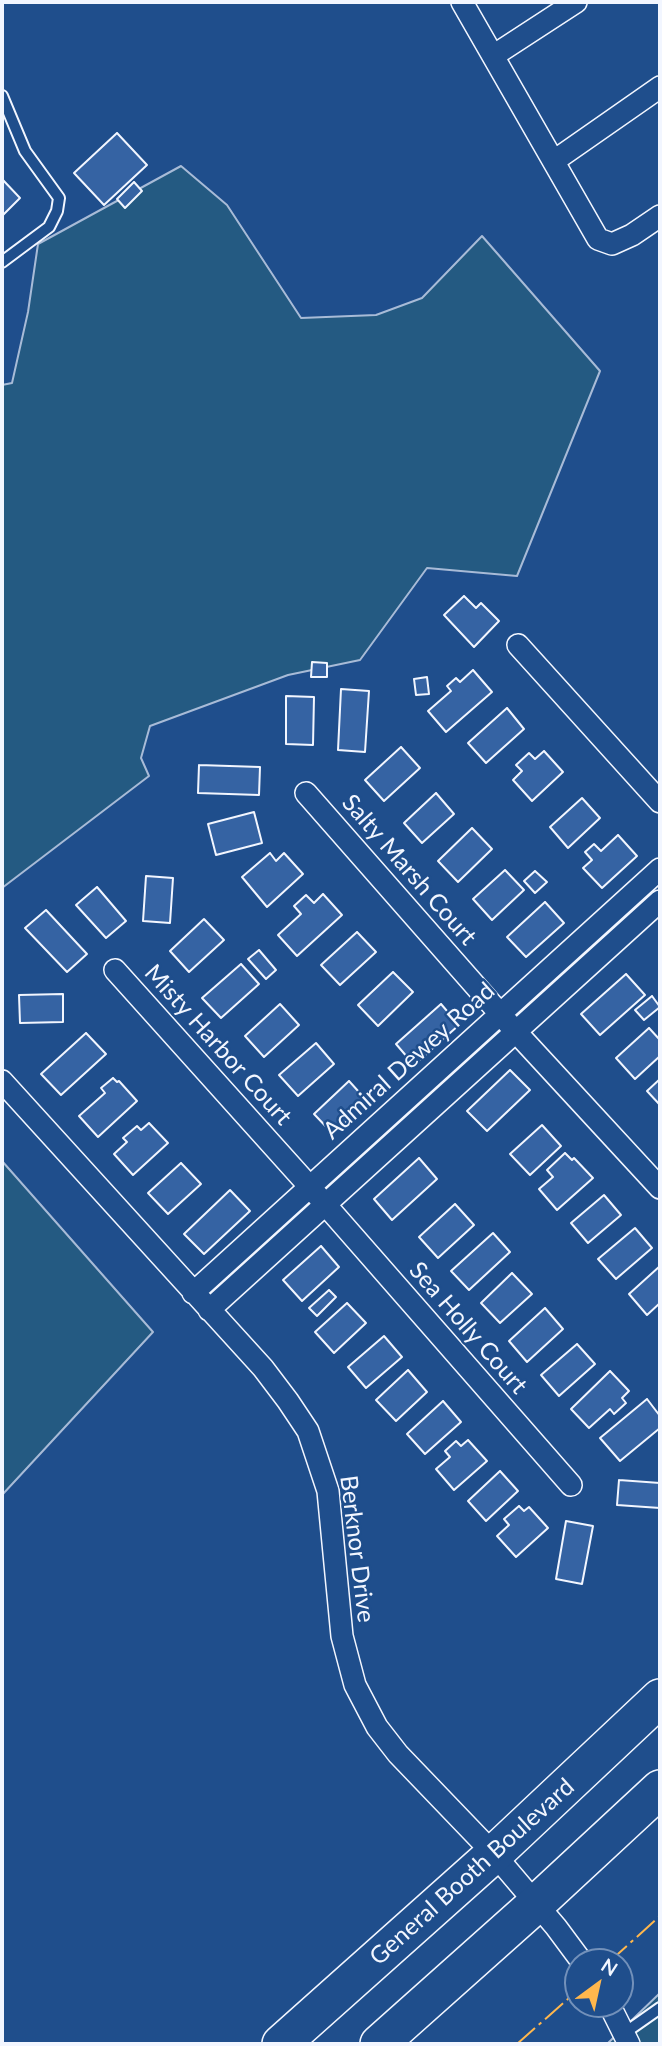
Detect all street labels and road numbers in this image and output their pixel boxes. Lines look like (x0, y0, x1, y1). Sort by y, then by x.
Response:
street label: Salty Marsh Court (336, 789, 482, 951)
street label: Misty Harbor Court (138, 959, 298, 1131)
street label: Admiral Dewey Road (317, 976, 501, 1146)
street label: Sea Holly Court (403, 1256, 533, 1400)
street label: Berknor Drive (334, 1474, 380, 1624)
street label: General Booth Boulevard (364, 1773, 580, 1971)

